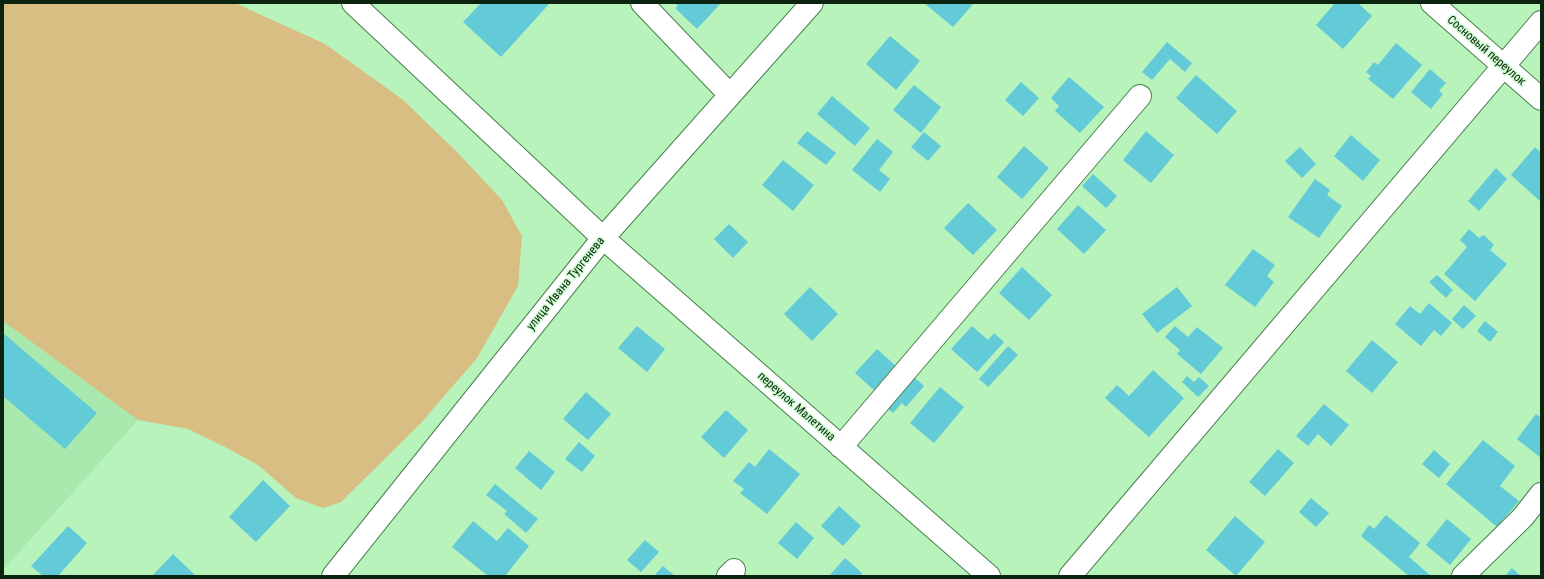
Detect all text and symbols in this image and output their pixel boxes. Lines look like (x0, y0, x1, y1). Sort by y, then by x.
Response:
street label: Сосновый переулок (1444, 13, 1528, 89)
street label: улица Ивана Тургенева (524, 234, 608, 334)
street label: переулок Малетина (754, 369, 838, 445)

